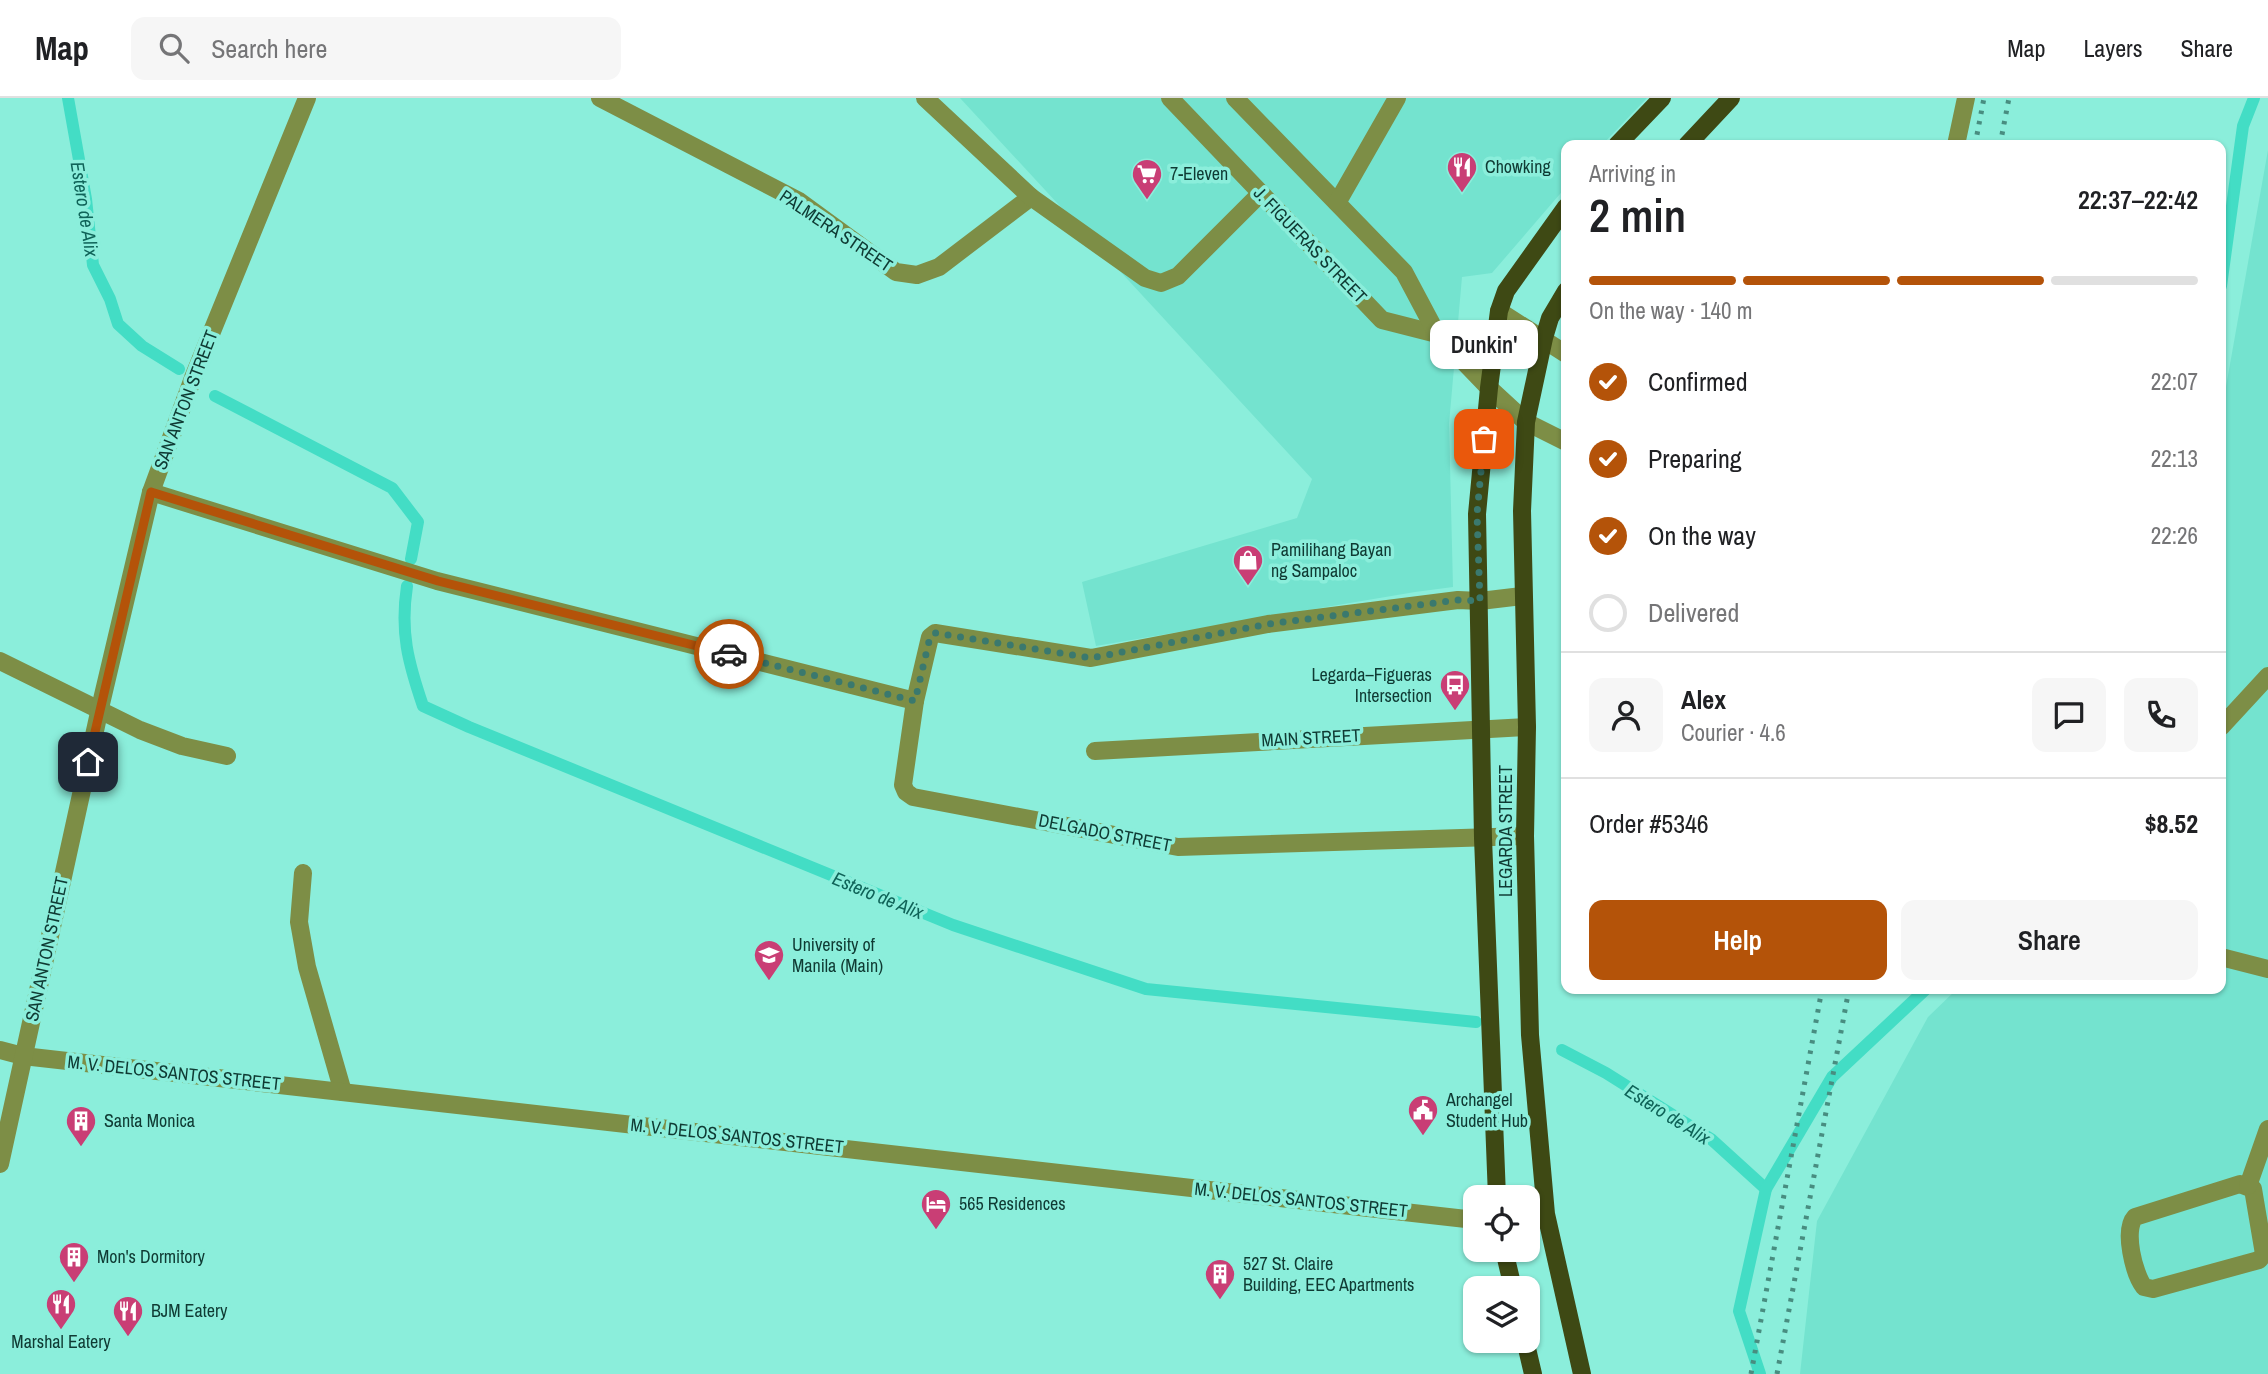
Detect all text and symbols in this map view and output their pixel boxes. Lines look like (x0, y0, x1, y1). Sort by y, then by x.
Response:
search box (131, 17, 621, 80)
text: Map (35, 26, 89, 70)
icon: search (155, 29, 193, 67)
text: Search here (211, 31, 327, 66)
text: Map (2007, 32, 2045, 64)
text: Layers (2083, 32, 2142, 64)
text: Share (2180, 32, 2233, 64)
restaurant icon: Chowking (1445, 150, 1479, 194)
place label: Chowking (1485, 154, 1551, 179)
supermarket icon: 7-Eleven (1130, 157, 1164, 201)
text: Arriving in (1589, 158, 1676, 189)
water label: Estero de Alix (65, 160, 106, 260)
place label: 7-Eleven (1170, 161, 1228, 186)
street label: J. FIGUERAS STREET (1248, 181, 1373, 309)
text: 22:37–22:42 (2078, 182, 2198, 217)
street label: PALMERA STREET (775, 184, 898, 278)
text: 2 min (1589, 184, 1686, 246)
text: On the way · 140 m (1589, 295, 1753, 326)
callout: Dunkin' (1430, 320, 1538, 369)
street label: SAN ANTON STREET (147, 327, 224, 473)
text: Dunkin' (1451, 329, 1517, 360)
icon: check (1589, 363, 1627, 401)
text: Confirmed (1648, 364, 1748, 399)
text: 22:07 (2151, 366, 2198, 397)
pin (1454, 409, 1514, 469)
icon: bag (1465, 420, 1503, 458)
icon: check (1589, 440, 1627, 478)
text: Preparing (1648, 441, 1742, 476)
text: 22:13 (2151, 443, 2198, 474)
icon: check (1589, 517, 1627, 555)
text: On the way (1648, 518, 1756, 553)
text: 22:26 (2151, 520, 2198, 551)
place label: Pamilihang Bayan ng Sampaloc (1271, 537, 1392, 583)
shop icon: Pamilihang Bayan ng Sampaloc (1231, 543, 1265, 587)
text: Delivered (1648, 595, 1739, 630)
courier (694, 619, 764, 689)
icon: car (710, 635, 748, 673)
place label: Legarda–Figueras Intersection (1311, 662, 1432, 708)
bus stop icon: Legarda–Figueras Intersection (1438, 668, 1472, 712)
button: person (1589, 678, 1663, 752)
button: chat (2032, 678, 2106, 752)
button: phone (2124, 678, 2198, 752)
text: Alex (1681, 682, 1726, 717)
text: Courier · 4.6 (1681, 717, 1786, 748)
street label: MAIN STREET (1261, 722, 1361, 753)
pin (58, 732, 118, 792)
icon: home (69, 743, 107, 781)
street label: LEGARDA STREET (1493, 765, 1518, 897)
text: Order #5346 (1589, 806, 1709, 841)
text: $8.52 (2145, 806, 2198, 841)
street label: DELGADO STREET (1037, 807, 1174, 858)
water label: Estero de Alix (829, 865, 928, 925)
street label: SAN ANTON STREET (19, 874, 74, 1024)
button: Help (1589, 900, 1887, 980)
button: Share (1901, 900, 2198, 980)
place label: University of Manila (Main) (792, 932, 883, 978)
school or university icon: University of Manila (Main) (752, 938, 786, 982)
street label: M. V. DELOS SANTOS STREET (66, 1049, 282, 1096)
water label: Estero de Alix (1620, 1078, 1717, 1151)
place label: Archangel Student Hub (1445, 1087, 1528, 1133)
public building icon: Archangel Student Hub (1406, 1093, 1440, 1137)
building icon: Santa Monica (64, 1104, 98, 1148)
place label: Santa Monica (104, 1108, 195, 1133)
street label: M. V. DELOS SANTOS STREET (629, 1112, 845, 1159)
street label: M. V. DELOS SANTOS STREET (1193, 1176, 1409, 1223)
map controls (1463, 1185, 1540, 1353)
button: locate (1463, 1185, 1540, 1262)
hotel icon: 565 Residences (919, 1187, 953, 1231)
place label: 565 Residences (959, 1191, 1066, 1216)
building icon: Mon's Dormitory (57, 1240, 91, 1284)
place label: Mon's Dormitory (97, 1244, 205, 1269)
place label: 527 St. Claire Building, EEC Apartments (1243, 1251, 1415, 1297)
building icon: 527 St. Claire Building, EEC Apartments (1203, 1257, 1237, 1301)
button: layers (1463, 1276, 1540, 1353)
restaurant icon: Marshal Eatery (44, 1287, 78, 1331)
restaurant icon: BJM Eatery (111, 1294, 145, 1338)
place label: BJM Eatery (151, 1298, 228, 1323)
place label: Marshal Eatery (11, 1329, 111, 1354)

